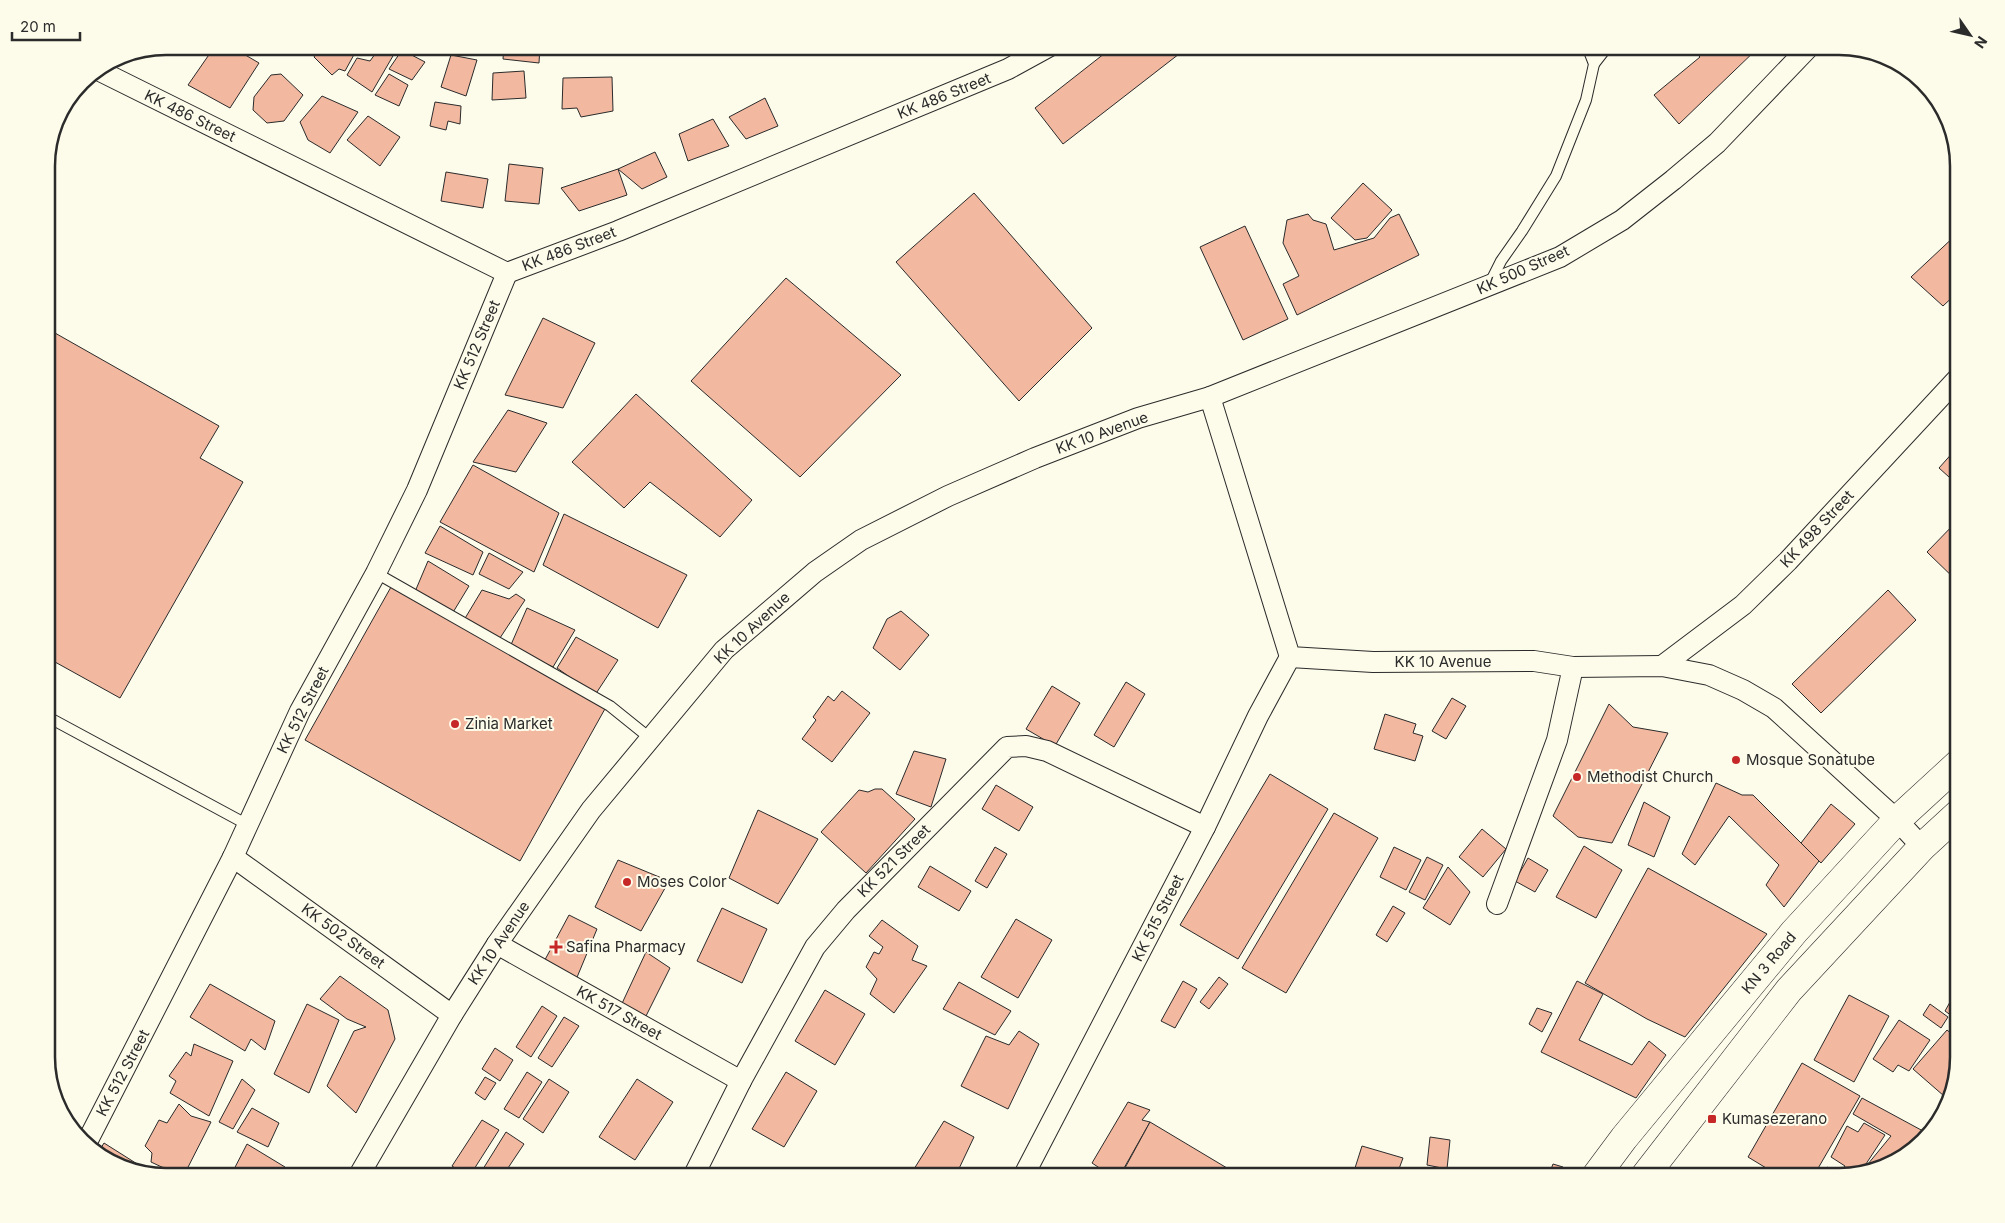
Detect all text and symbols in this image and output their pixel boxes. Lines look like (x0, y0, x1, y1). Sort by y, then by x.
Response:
scale bar (12, 10, 80, 42)
north arrow (1945, 10, 1995, 60)
text: 20 m (20, 17, 56, 36)
text: N (1971, 33, 1991, 52)
street label: KK 486 Street (894, 68, 993, 123)
street label: KK 486 Street (141, 85, 239, 146)
street label: KK 486 Street (519, 222, 619, 275)
street label: KK 500 Street (1474, 241, 1572, 298)
street label: KK 512 Street (449, 297, 504, 392)
street label: KK 10 Avenue (1053, 407, 1151, 458)
street label: KK 498 Street (1776, 486, 1857, 571)
street label: KK 10 Avenue (710, 588, 794, 668)
street label: KK 10 Avenue (1395, 652, 1491, 671)
street label: KK 512 Street (272, 663, 333, 757)
place label: Zinia Market (465, 714, 553, 733)
marker: Zinia Market (449, 718, 461, 730)
place label: Mosque Sonatube (1746, 750, 1875, 769)
marker: Mosque Sonatube (1730, 754, 1742, 766)
place label: Methodist Church (1587, 767, 1713, 786)
marker: Methodist Church (1571, 771, 1583, 783)
street label: KK 521 Street (853, 820, 934, 901)
street label: KK 515 Street (1127, 871, 1188, 965)
place label: Moses Color (637, 872, 727, 891)
marker: Moses Color (621, 876, 633, 888)
street label: KK 10 Avenue (464, 897, 534, 988)
street label: KK 502 Street (298, 899, 389, 972)
street label: KN 3 Road (1737, 928, 1800, 998)
place label: Safina Pharmacy (566, 937, 686, 956)
marker: Safina Pharmacy (550, 941, 562, 953)
street label: KK 517 Street (573, 981, 665, 1044)
street label: KK 512 Street (92, 1026, 153, 1119)
place label: Kumasezerano (1722, 1109, 1827, 1128)
marker: Kumasezerano (1706, 1113, 1718, 1125)

